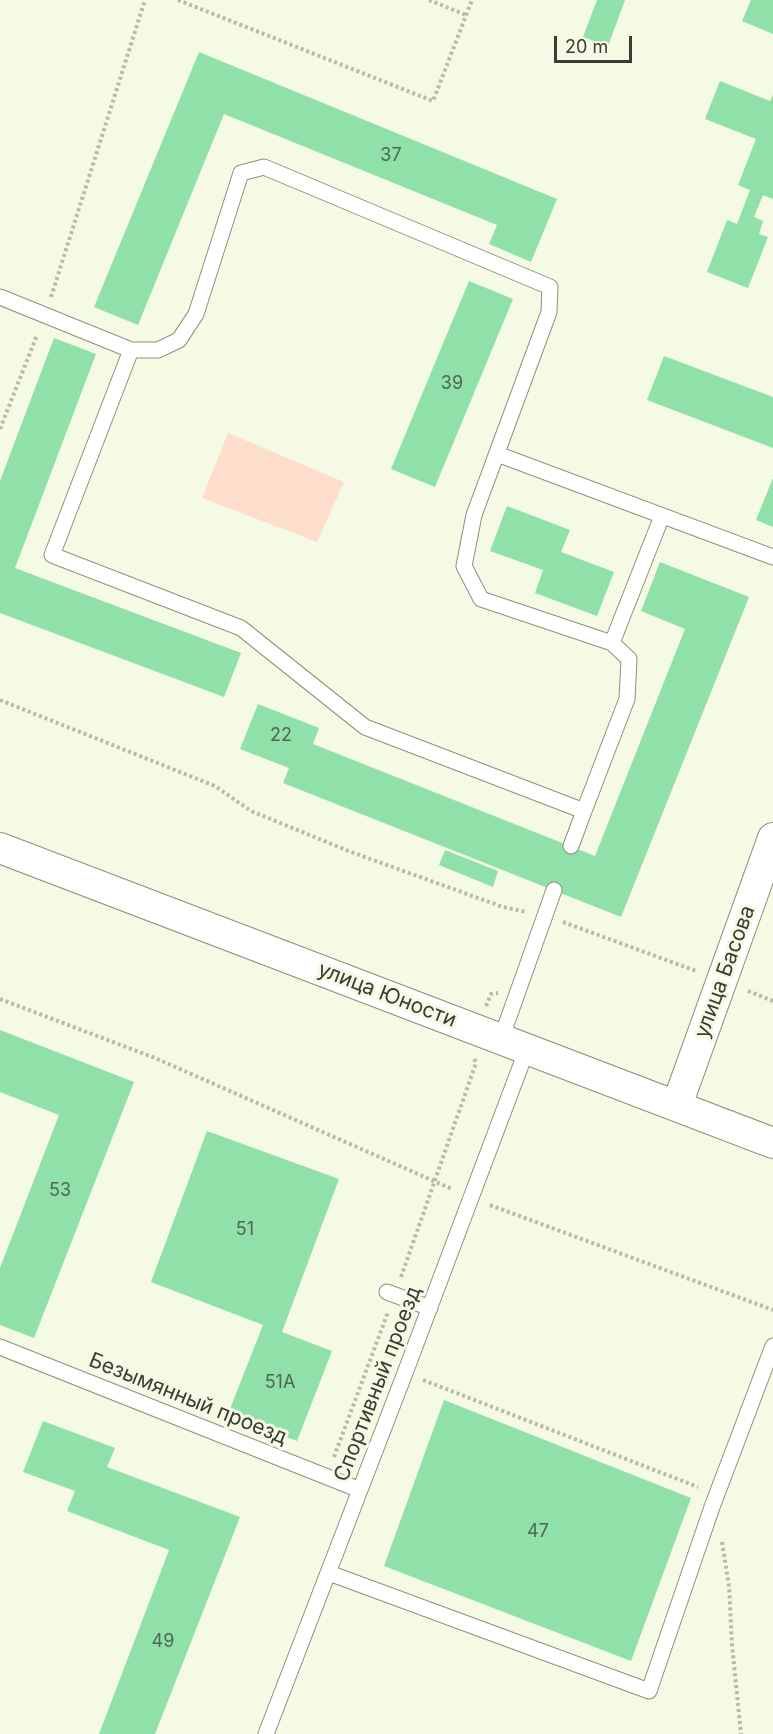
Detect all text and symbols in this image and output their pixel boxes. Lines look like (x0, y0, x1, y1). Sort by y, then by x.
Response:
scale bar (557, 24, 635, 62)
text: 20 m (565, 36, 608, 57)
house number: 37 (380, 145, 402, 167)
house number: 39 (441, 373, 463, 395)
house number: 22 (270, 725, 292, 747)
street label: улица Басова (689, 902, 761, 1042)
street label: улица Юности (314, 957, 460, 1033)
house number: 53 (49, 1180, 71, 1202)
house number: 51 (236, 1219, 254, 1241)
street label: Спортивный проезд (329, 1283, 427, 1485)
street label: Безымянный проезд (85, 1348, 291, 1450)
house number: 51А (265, 1372, 295, 1394)
house number: 47 (527, 1521, 549, 1543)
house number: 49 (152, 1631, 174, 1653)

